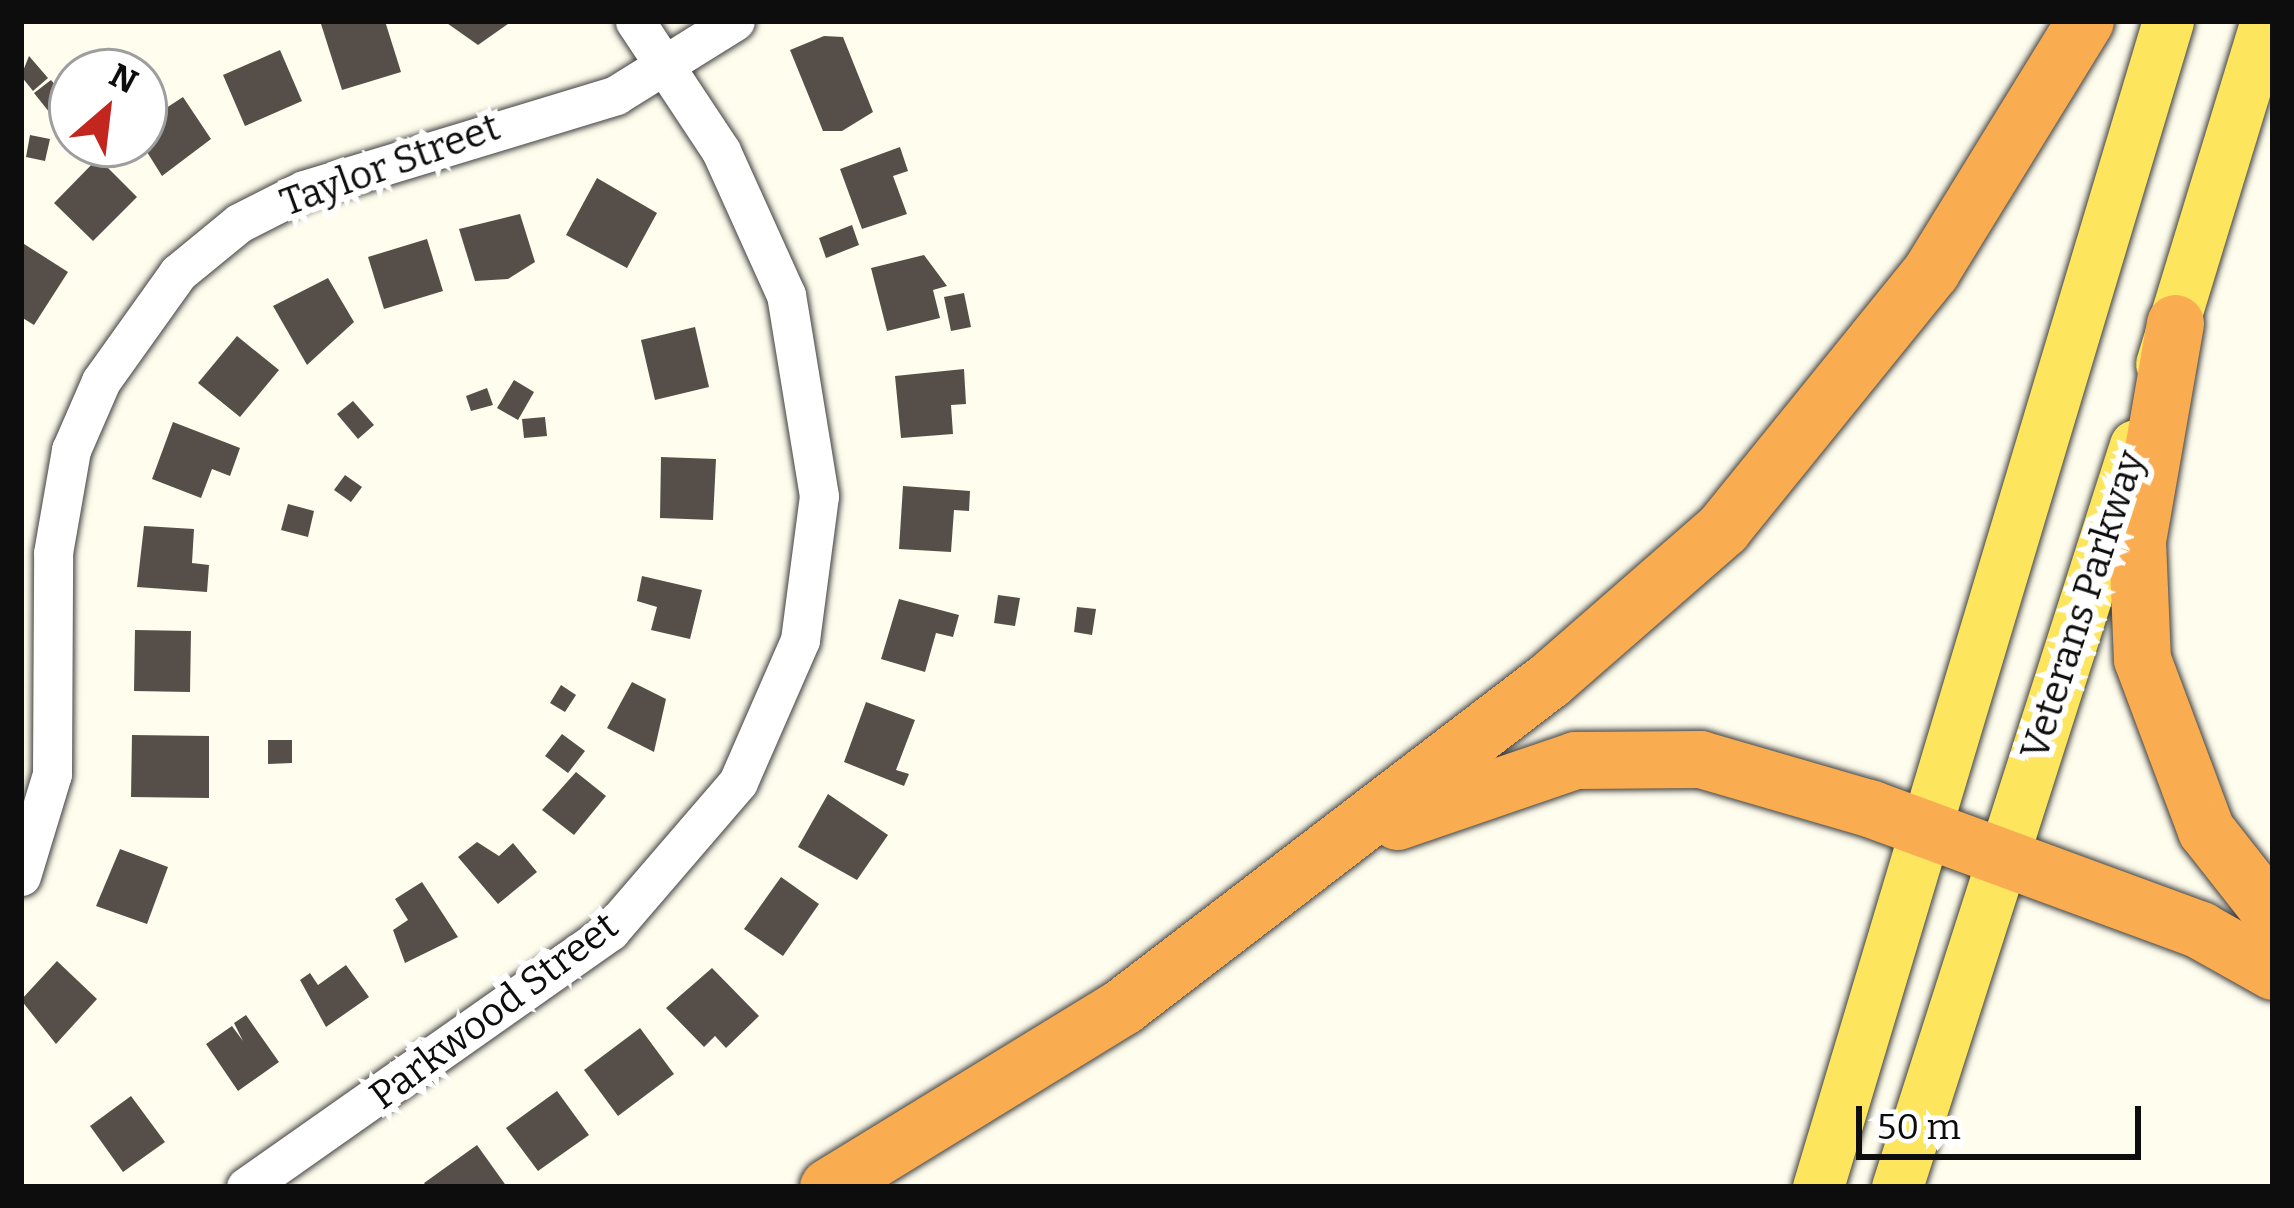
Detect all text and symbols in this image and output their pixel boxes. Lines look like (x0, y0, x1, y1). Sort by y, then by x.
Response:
north arrow (48, 48, 168, 168)
text: N (103, 55, 144, 103)
street label: Taylor Street (274, 104, 506, 226)
street label: Veterans Parkway (2011, 445, 2155, 765)
street label: Parkwood Street (361, 903, 627, 1119)
scale bar (1862, 1082, 2147, 1156)
text: 50 m (1877, 1105, 1961, 1149)

